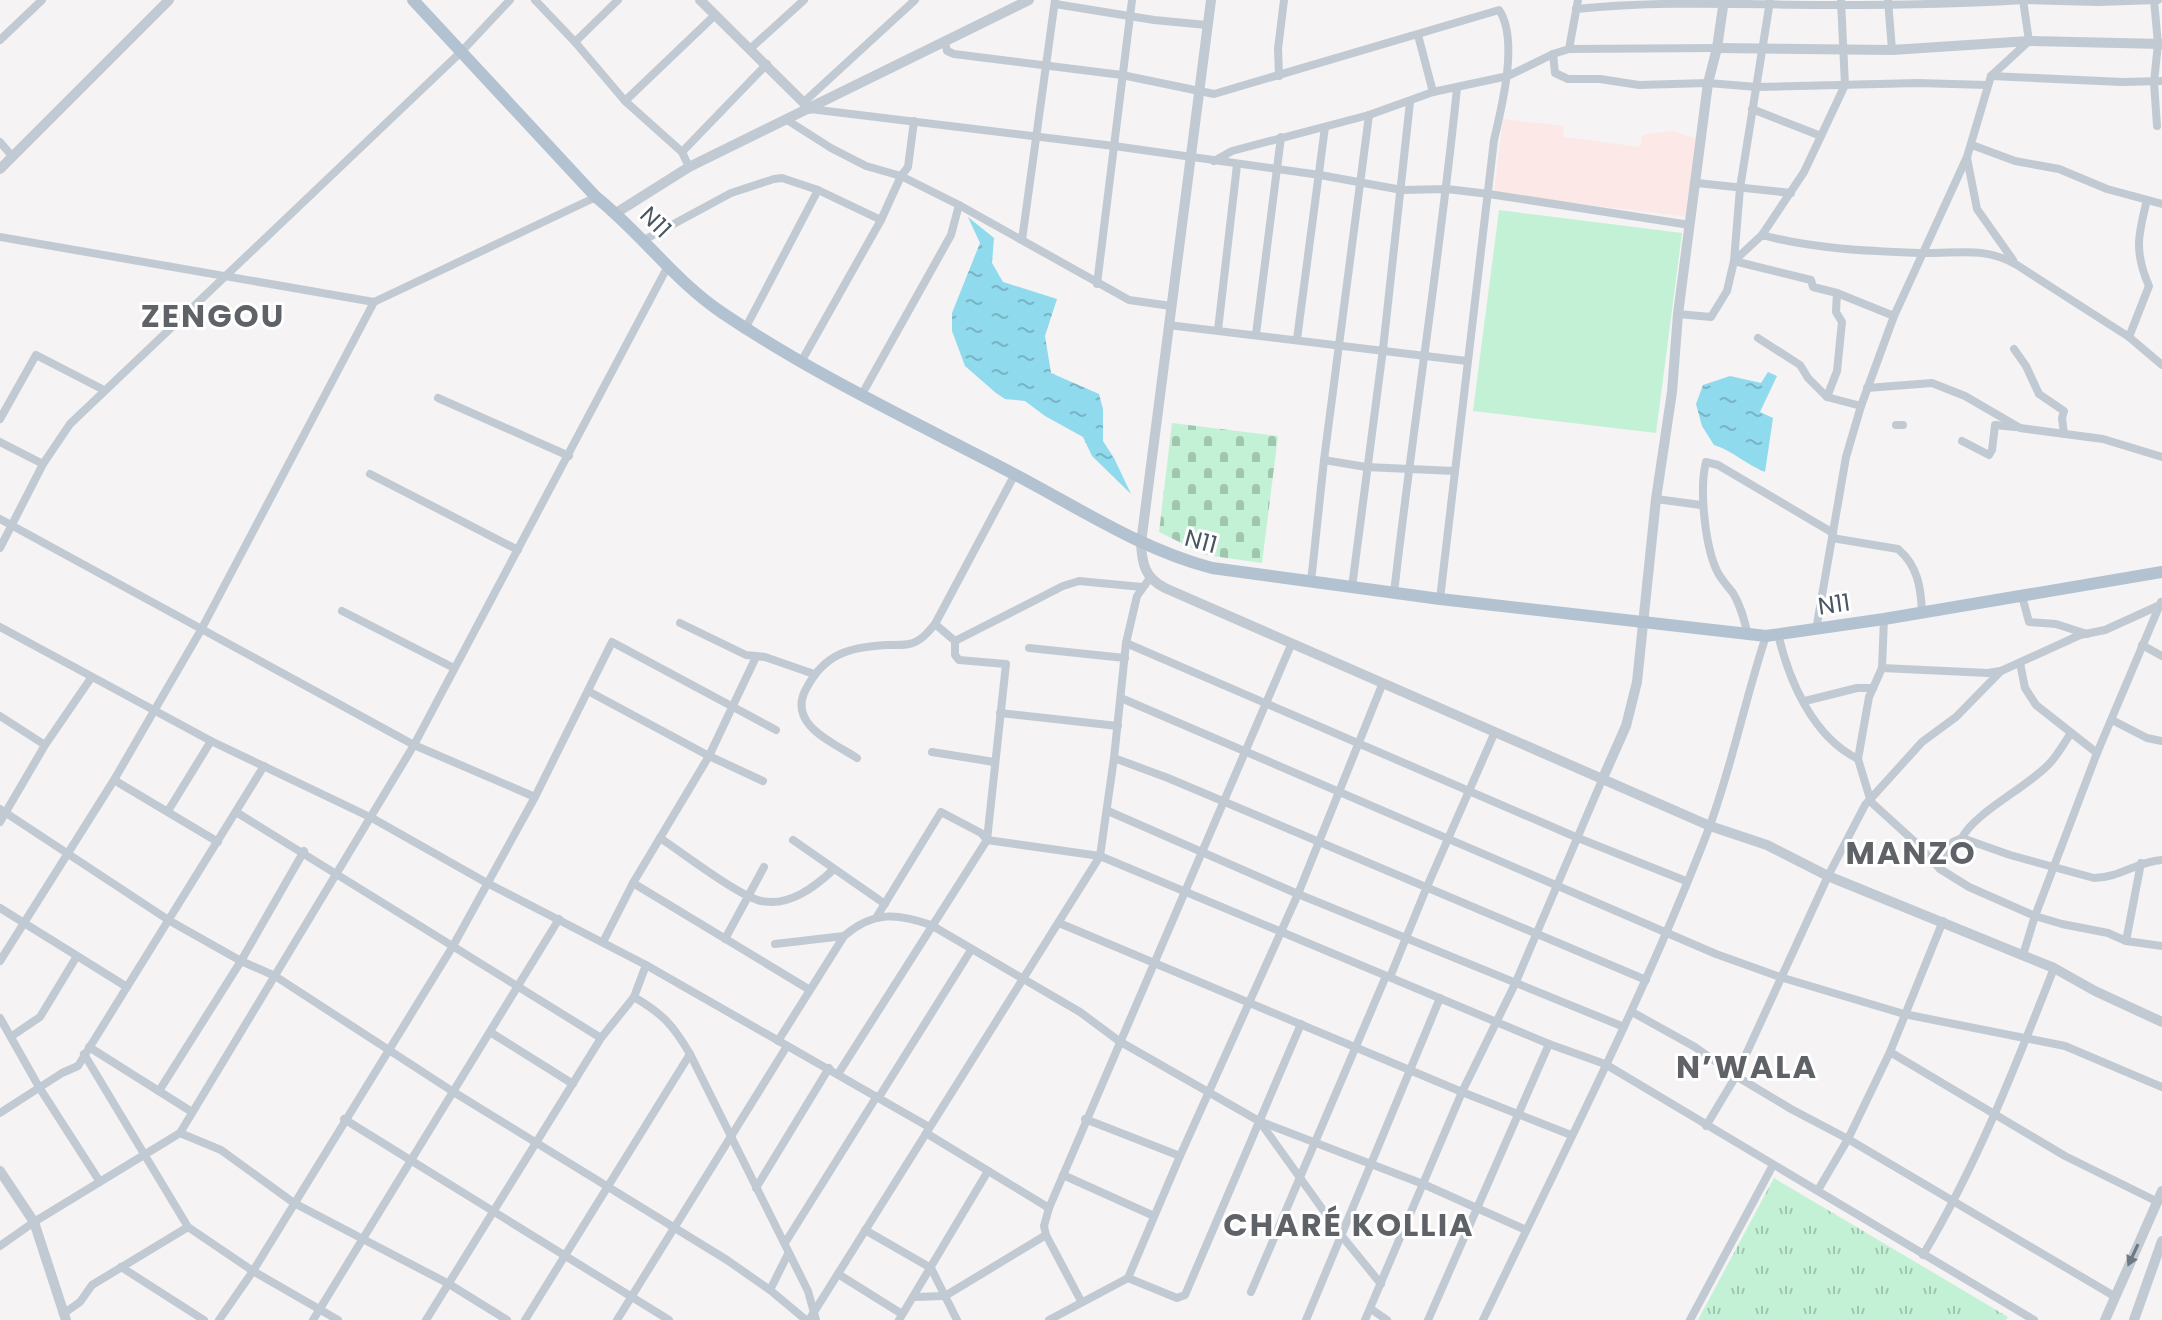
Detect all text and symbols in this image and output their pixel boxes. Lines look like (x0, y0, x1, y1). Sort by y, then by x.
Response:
street label: N11 (633, 199, 679, 245)
district label: ZENGOU (141, 293, 285, 338)
street label: N11 (1181, 521, 1221, 561)
street label: N11 (1816, 585, 1852, 623)
district label: MANZO (1845, 830, 1977, 875)
district label: N’WALA (1676, 1044, 1818, 1089)
district label: CHARÉ KOLLIA (1223, 1202, 1475, 1247)
one-way arrow (2126, 1244, 2140, 1267)

